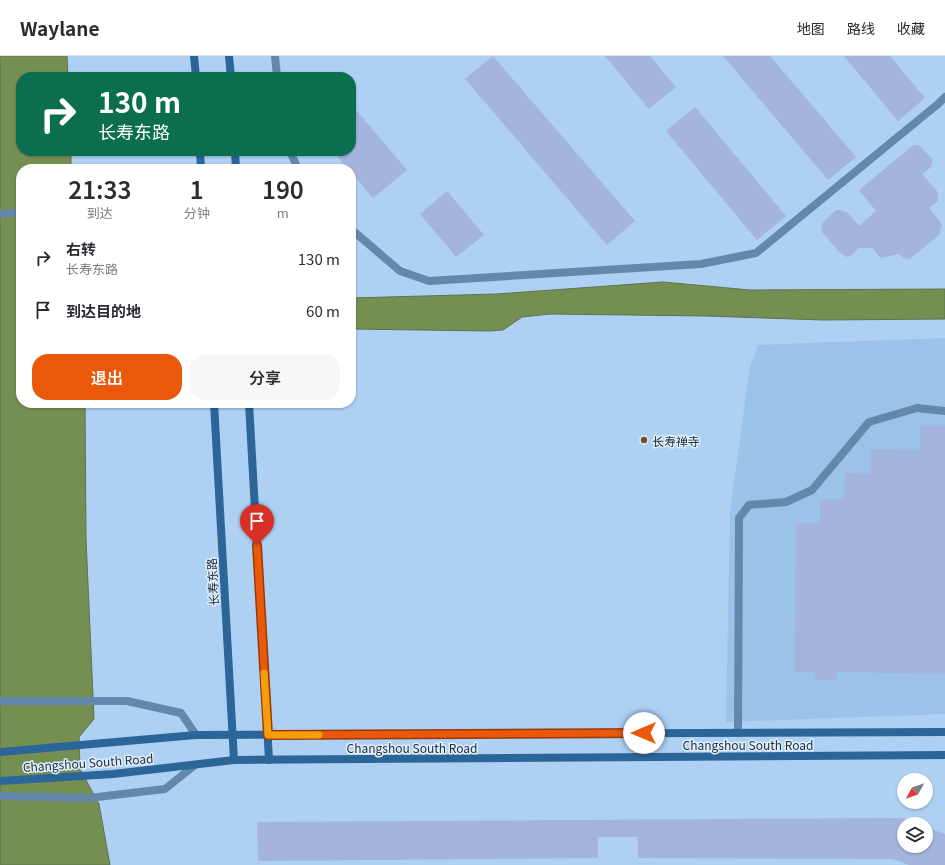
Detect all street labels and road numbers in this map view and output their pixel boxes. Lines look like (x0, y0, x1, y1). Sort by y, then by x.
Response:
street label: 长寿东路 (202, 558, 222, 606)
street label: Changshou South Road (683, 736, 813, 753)
street label: Changshou South Road (347, 739, 477, 756)
street label: Changshou South Road (22, 749, 154, 775)

